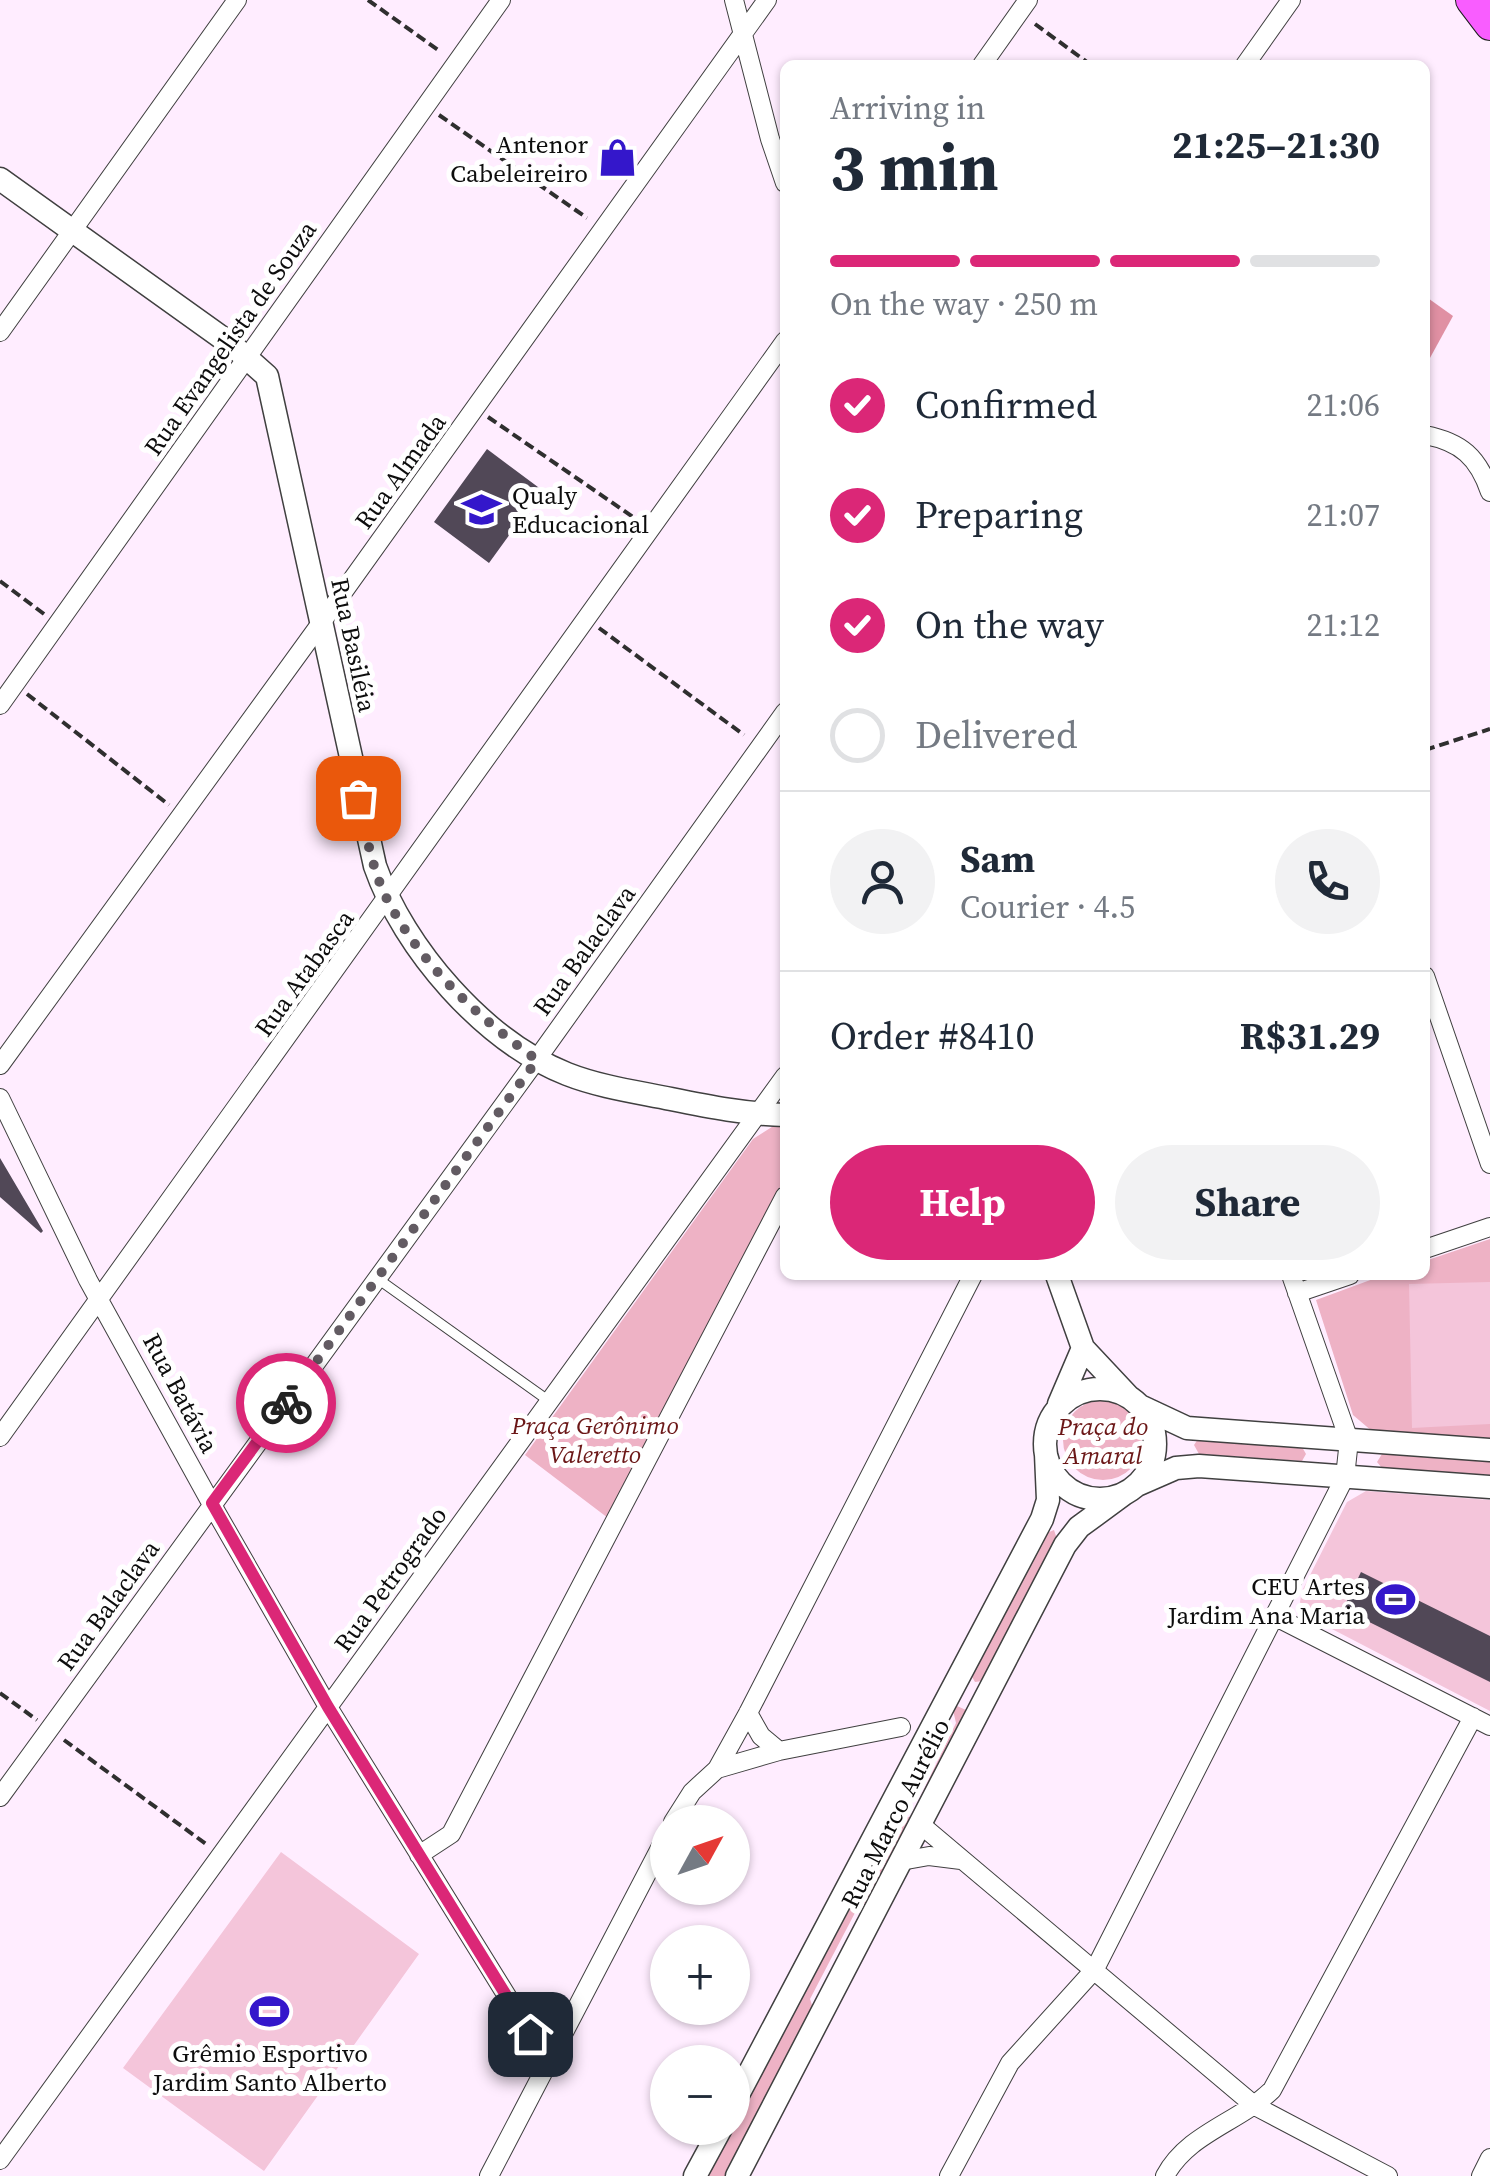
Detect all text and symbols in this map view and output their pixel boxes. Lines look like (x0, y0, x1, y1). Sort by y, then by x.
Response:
text: Arriving in (830, 86, 985, 130)
text: 21:25–21:30 (1172, 119, 1380, 171)
text: 3 min (830, 123, 999, 212)
place label: Antenor Cabeleireiro (450, 127, 588, 190)
shop icon: Antenor Cabeleireiro (597, 137, 639, 179)
street label: Rua Evangelista de Souza (136, 214, 324, 462)
text: On the way · 250 m (830, 282, 1098, 326)
icon: check (830, 378, 885, 433)
text: Confirmed (915, 379, 1097, 431)
text: 21:06 (1306, 383, 1380, 427)
street label: Rua Almada (347, 406, 454, 536)
place label: Qualy Educacional (512, 478, 649, 541)
school or university icon: Qualy Educacional (461, 488, 503, 530)
icon: check (830, 488, 885, 543)
text: Preparing (915, 489, 1083, 541)
text: 21:07 (1306, 493, 1380, 537)
street label: Rua Basiléia (323, 575, 385, 715)
icon: check (830, 598, 885, 653)
text: On the way (915, 599, 1104, 651)
text: 21:12 (1306, 603, 1380, 647)
text: Delivered (915, 709, 1078, 761)
pin (316, 756, 401, 841)
icon: bag (331, 771, 386, 826)
button: person (830, 829, 935, 934)
button: phone (1275, 829, 1380, 934)
text: Sam (960, 833, 1035, 885)
street label: Rua Balaclava (525, 878, 643, 1022)
text: Courier · 4.5 (960, 885, 1135, 929)
street label: Rua Atabasca (246, 903, 362, 1043)
text: Order #8410 (830, 1010, 1034, 1062)
text: R$31.29 (1240, 1010, 1380, 1062)
button: Help (830, 1145, 1095, 1260)
button: Share (1115, 1145, 1380, 1260)
street label: Rua Batávia (135, 1327, 227, 1459)
courier (236, 1353, 336, 1453)
icon: bike (259, 1376, 314, 1431)
park label: Praça Gerônimo Valeretto (510, 1408, 679, 1471)
park label: Praça do Amaral (1057, 1409, 1148, 1472)
street label: Rua Petrogrado (326, 1499, 454, 1659)
street label: Rua Balaclava (49, 1533, 167, 1677)
place label: CEU Artes Jardim Ana Maria (1167, 1569, 1365, 1632)
sports icon: CEU Artes Jardim Ana Maria (1374, 1579, 1416, 1621)
street label: Rua Marco Aurélio (833, 1713, 957, 1913)
north arrow (650, 1805, 750, 1905)
map controls (650, 1805, 750, 2145)
button: + (650, 1925, 750, 2025)
sports icon: Grêmio Esportivo Jardim Santo Alberto (249, 1991, 291, 2033)
pin (488, 1992, 573, 2077)
icon: home (503, 2007, 558, 2062)
place label: Grêmio Esportivo Jardim Santo Alberto (152, 2036, 387, 2099)
button: − (650, 2045, 750, 2145)

